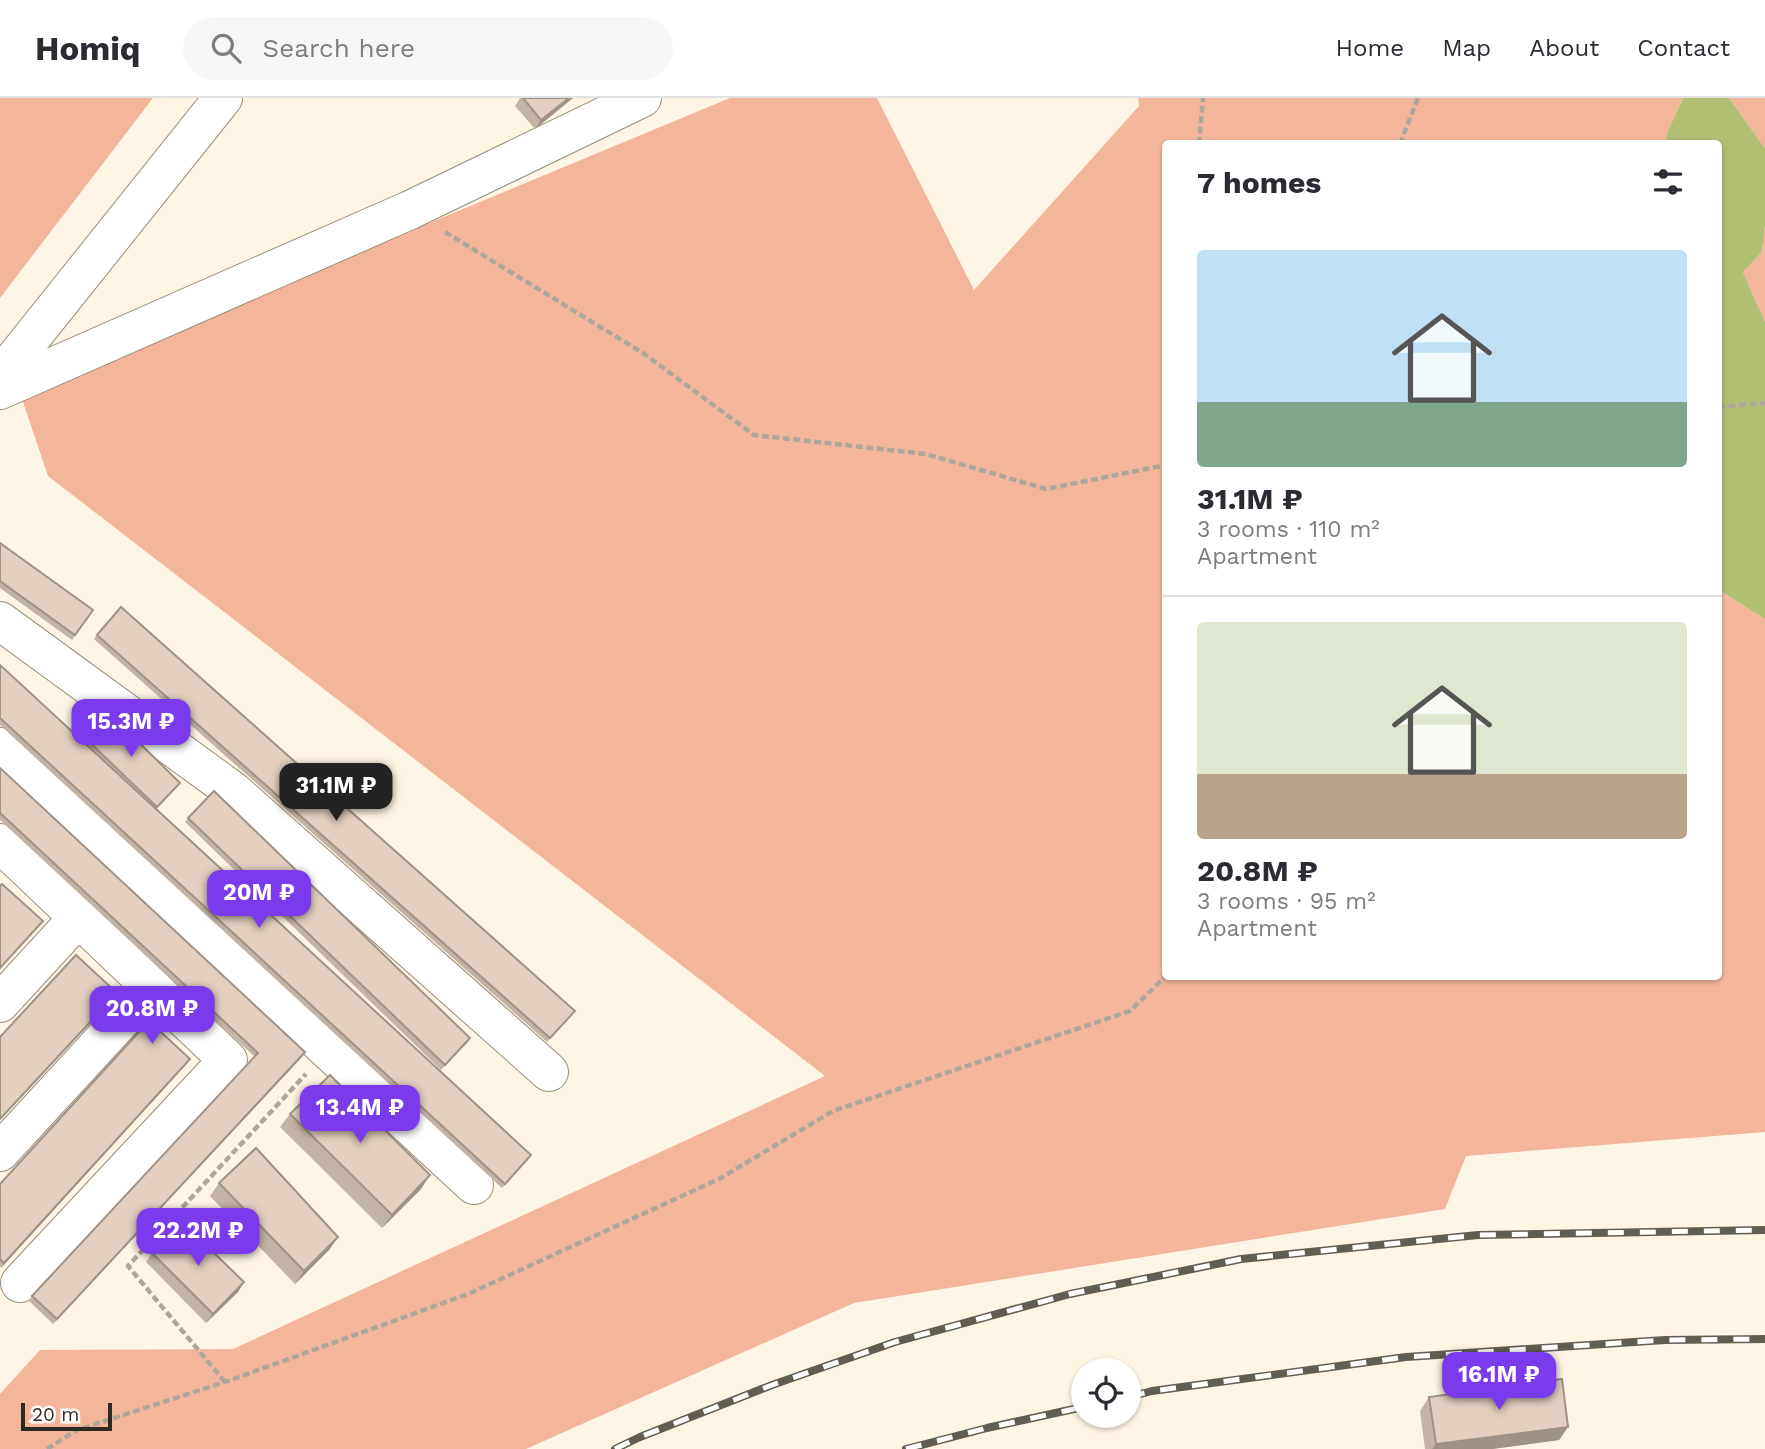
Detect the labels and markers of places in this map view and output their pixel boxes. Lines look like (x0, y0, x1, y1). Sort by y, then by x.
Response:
pin: 15.3M ₽ (66, 700, 196, 759)
pin: 31.1M ₽ (271, 764, 401, 823)
pin: 20M ₽ (210, 870, 308, 930)
pin: 20.8M ₽ (87, 986, 217, 1046)
pin: 13.4M ₽ (295, 1086, 425, 1145)
pin: 22.2M ₽ (133, 1208, 263, 1268)
pin: 16.1M ₽ (1434, 1352, 1564, 1412)

